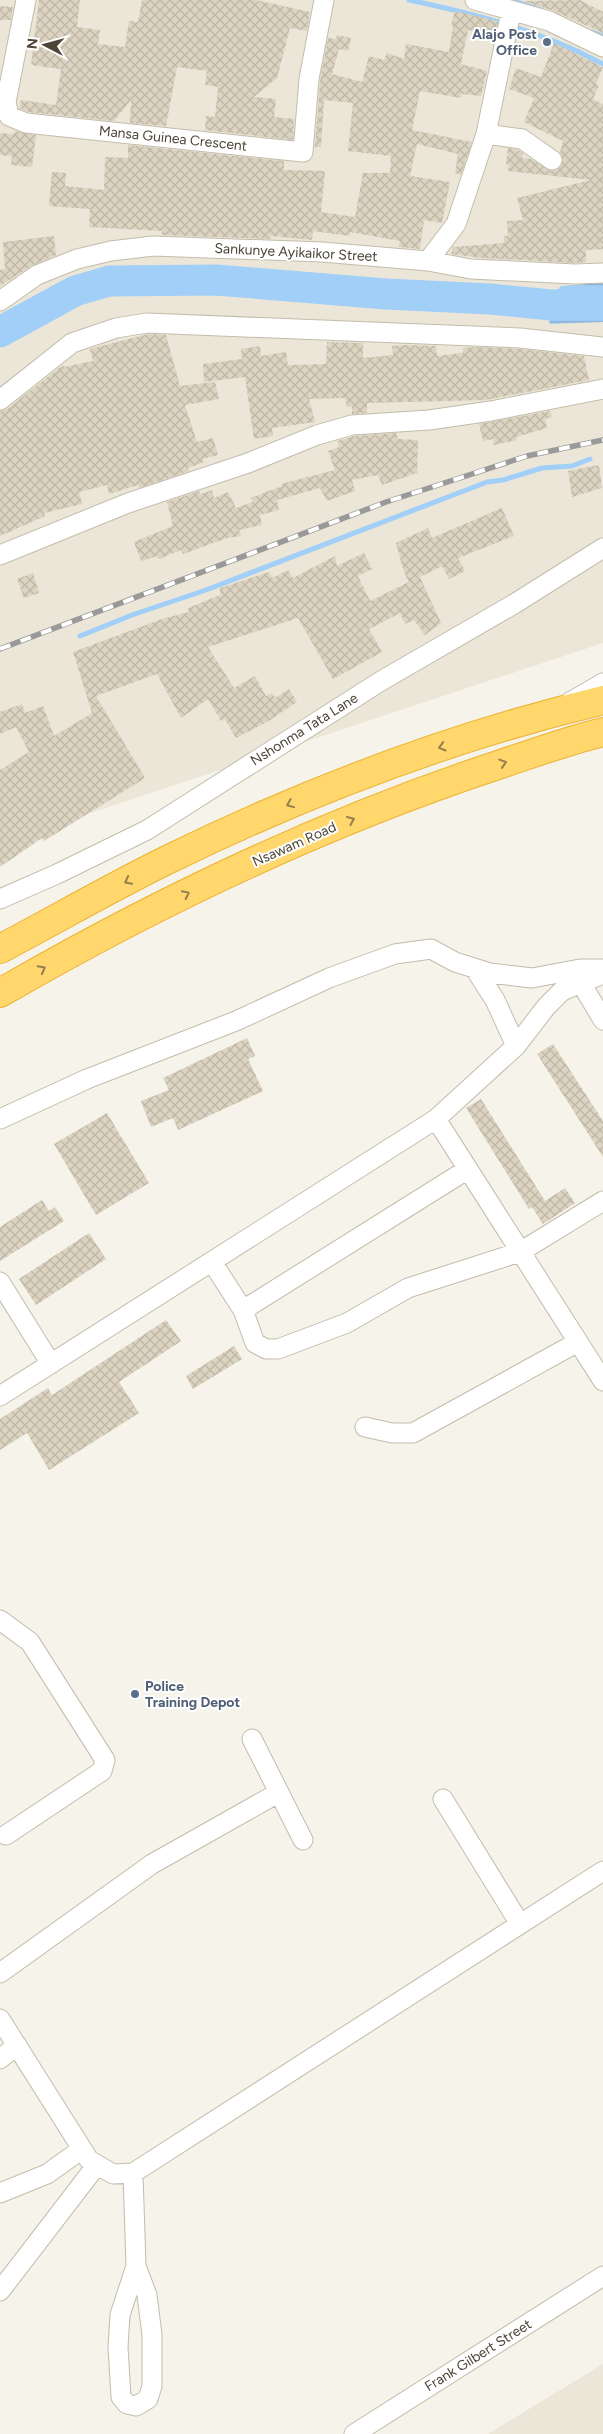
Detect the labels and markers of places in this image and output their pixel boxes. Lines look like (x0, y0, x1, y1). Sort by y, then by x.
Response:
place label: Alajo Post Office (472, 26, 537, 59)
marker: Alajo Post Office (541, 36, 553, 48)
place label: Police Training Depot (145, 1678, 241, 1711)
marker: Police Training Depot (129, 1688, 141, 1700)

